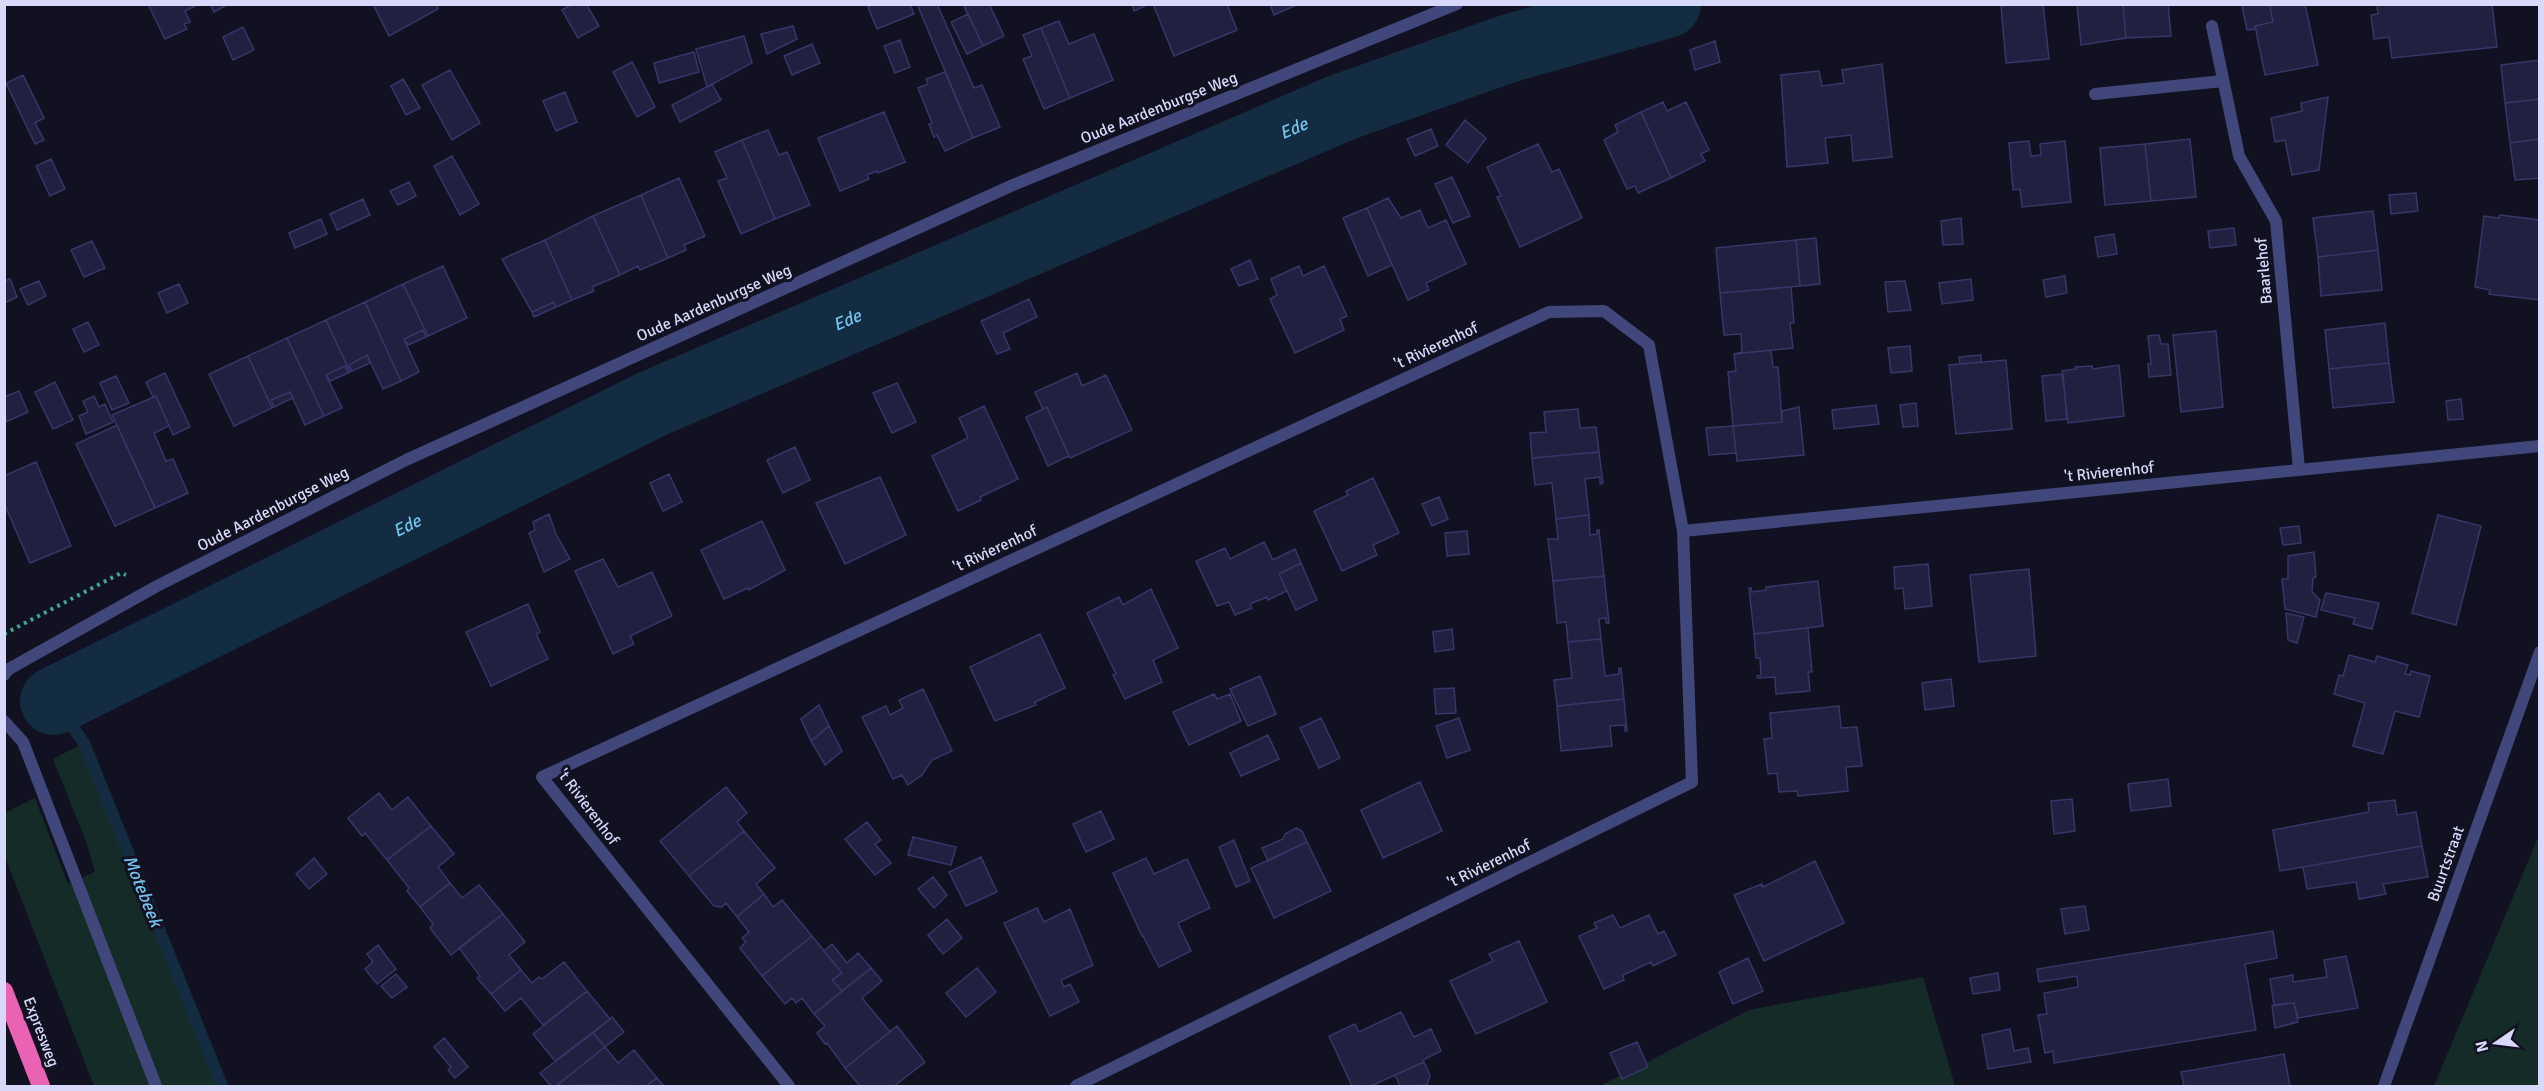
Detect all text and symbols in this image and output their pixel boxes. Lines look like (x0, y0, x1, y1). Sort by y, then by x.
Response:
street label: Oude Aardenburgse Weg (1078, 67, 1240, 149)
water label: Ede (1276, 112, 1312, 144)
street label: Baarlehof (2251, 236, 2277, 305)
street label: Oude Aardenburgse Weg (633, 260, 795, 346)
water label: Ede (830, 304, 865, 336)
street label: 't Rivierenhof (1391, 318, 1482, 374)
street label: 't Rivierenhof (2063, 457, 2156, 487)
street label: Oude Aardenburgse Weg (194, 462, 352, 556)
water label: Ede (389, 509, 425, 542)
street label: 't Rivierenhof (950, 521, 1041, 577)
street label: 't Rivierenhof (553, 765, 624, 850)
street label: Buurtstraat (2423, 823, 2469, 905)
street label: 't Rivierenhof (1444, 835, 1535, 893)
water label: Motebeek (119, 852, 168, 932)
street label: Expresweg (19, 994, 63, 1070)
north arrow (2466, 1013, 2526, 1073)
text: N (2471, 1039, 2493, 1054)

